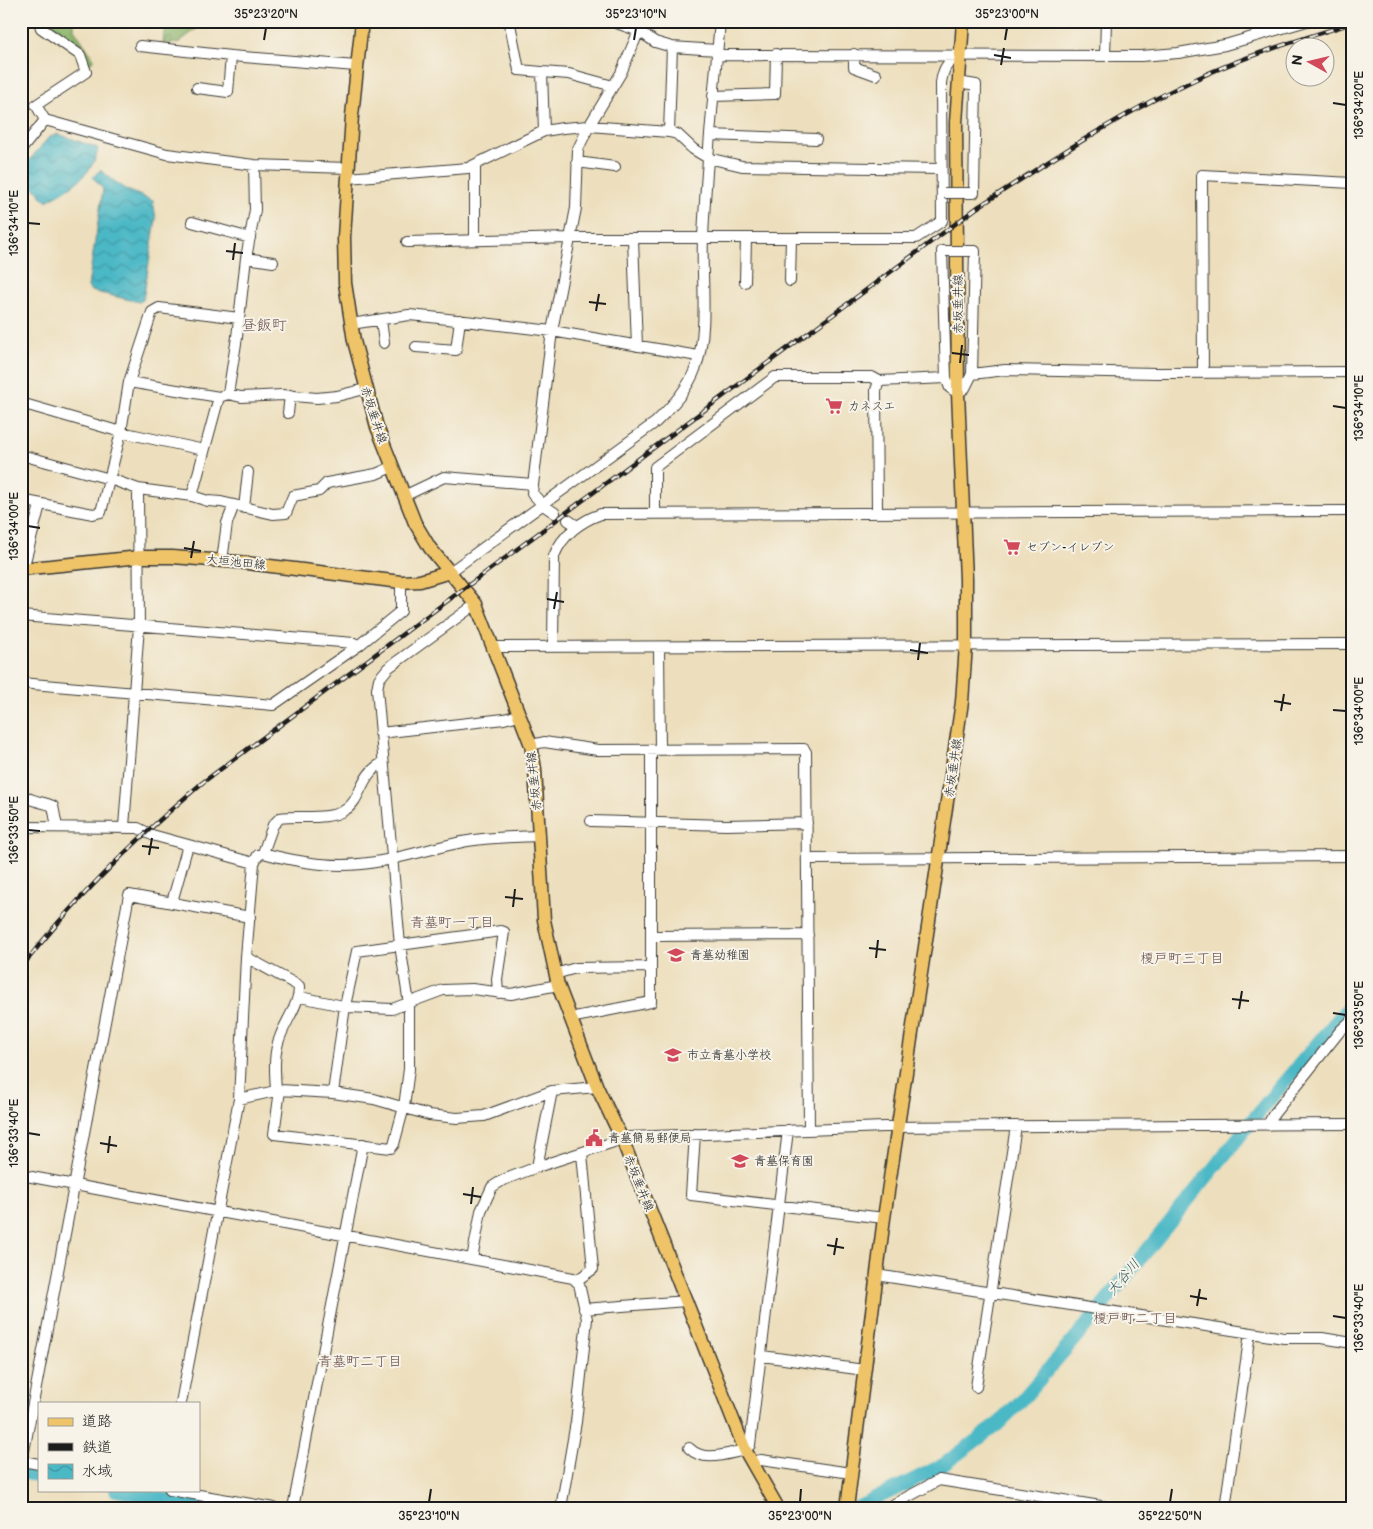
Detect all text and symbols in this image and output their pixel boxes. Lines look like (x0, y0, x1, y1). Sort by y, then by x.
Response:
text: 35°23'20"N (234, 7, 298, 22)
text: 35°23'10"N (605, 7, 667, 22)
text: 35°23'00"N (975, 7, 1039, 22)
north arrow (1286, 38, 1336, 88)
text: N (1288, 54, 1307, 67)
text: 136°34'20"E (1352, 71, 1367, 139)
text: 136°34'10"E (7, 190, 22, 256)
street label: 赤坂垂井線 (951, 274, 966, 334)
district label: 昼飯町 (241, 316, 287, 335)
text: 136°34'10"E (1352, 375, 1367, 441)
street label: 赤坂垂井線 (357, 384, 390, 446)
supermarket icon: カネスエ (824, 396, 844, 416)
place label: カネスエ (848, 399, 896, 414)
text: 136°34'00"E (7, 492, 22, 560)
supermarket icon: セブン-イレブン (1002, 537, 1022, 557)
place label: セブン-イレブン (1026, 540, 1114, 555)
street label: 大垣池田線 (205, 552, 267, 573)
text: 136°34'00"E (1352, 677, 1367, 745)
street label: 赤坂垂井線 (942, 737, 965, 799)
street label: 赤坂垂井線 (524, 750, 545, 812)
text: 136°33'50"E (7, 796, 22, 864)
district label: 青墓町一丁目 (410, 914, 494, 931)
school or university icon: 青墓幼稚園 (666, 945, 686, 965)
place label: 青墓幼稚園 (690, 948, 750, 963)
district label: 榎戸町三丁目 (1140, 950, 1224, 967)
text: 136°33'50"E (1352, 981, 1367, 1049)
school or university icon: 市立青墓小学校 (663, 1045, 683, 1065)
place label: 市立青墓小学校 (687, 1048, 771, 1063)
text: 136°33'40"E (7, 1098, 22, 1167)
public building icon: 青墓簡易郵便局 (584, 1128, 604, 1148)
place label: 青墓簡易郵便局 (608, 1131, 692, 1146)
school or university icon: 青墓保育園 (730, 1151, 750, 1171)
street label: 赤坂垂井線 (620, 1153, 657, 1214)
place label: 青墓保育園 (754, 1154, 814, 1169)
water label: 大谷川 (1103, 1256, 1143, 1299)
text: 136°33'40"E (1352, 1283, 1367, 1352)
district label: 榎戸町二丁目 (1093, 1310, 1177, 1327)
district label: 青墓町二丁目 (318, 1353, 402, 1370)
legend (38, 1402, 200, 1492)
text: 道路 (82, 1412, 112, 1431)
text: 鉄道 (82, 1438, 112, 1457)
text: 水域 (82, 1462, 112, 1481)
text: 35°23'10"N (398, 1509, 460, 1524)
text: 35°23'00"N (768, 1509, 832, 1524)
text: 35°22'50"N (1138, 1509, 1202, 1524)

